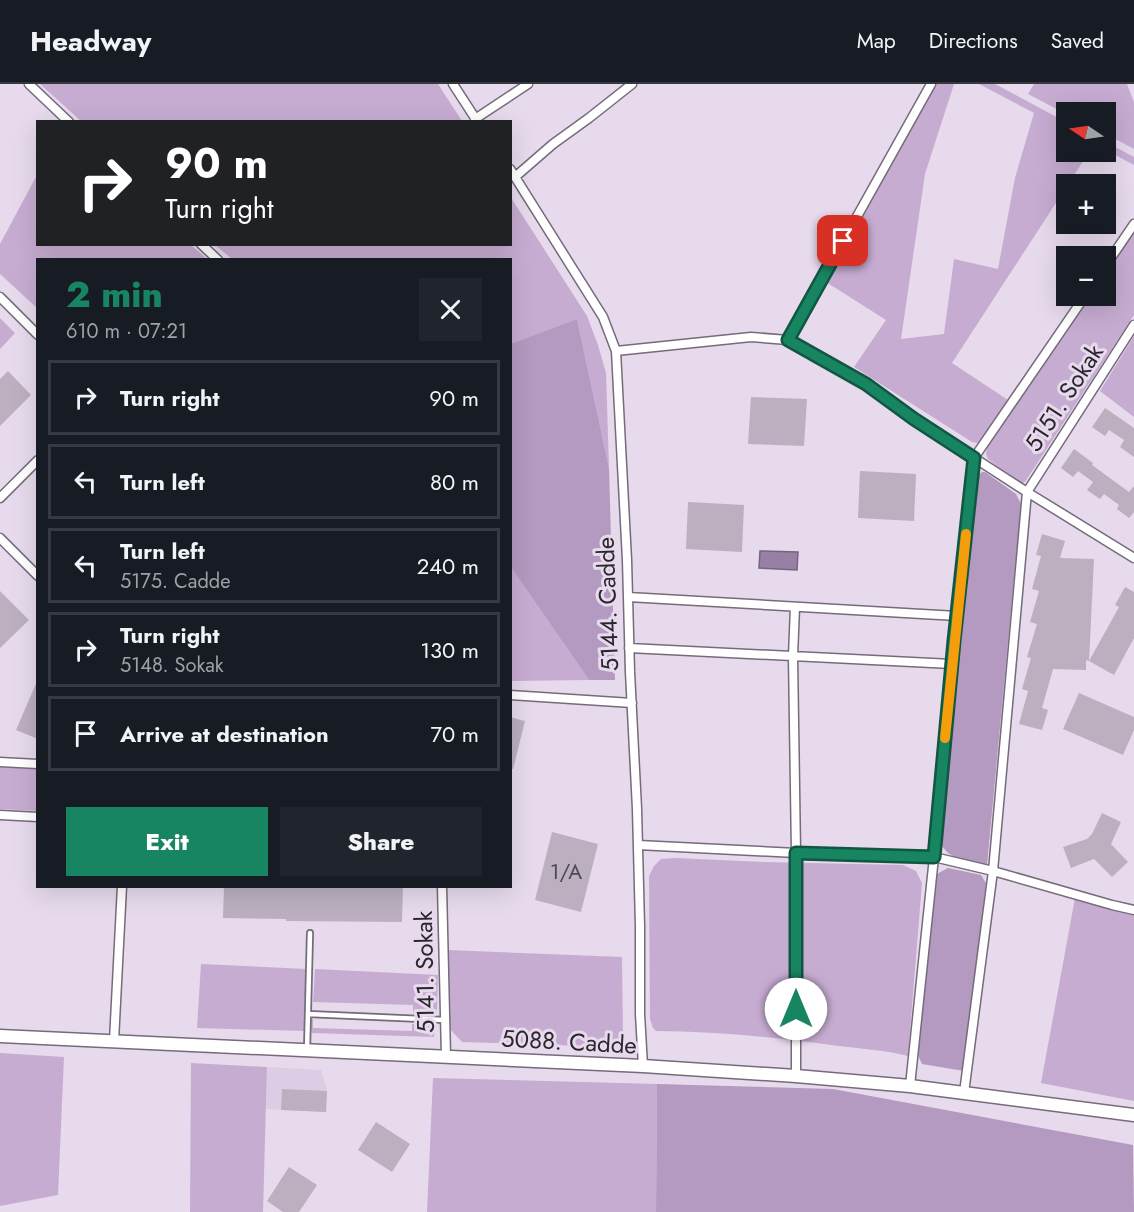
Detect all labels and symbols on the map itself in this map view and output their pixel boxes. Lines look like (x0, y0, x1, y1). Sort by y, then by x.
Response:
north arrow (1056, 102, 1116, 162)
pin (817, 215, 868, 266)
street label: 5151. Sokak (1016, 337, 1112, 458)
street label: 5144. Cadde (588, 536, 627, 672)
house number: 1/A (550, 857, 582, 887)
street label: 5141. Sokak (406, 910, 443, 1034)
position arrow (764, 977, 828, 1041)
street label: 5088. Cadde (500, 1020, 638, 1063)

